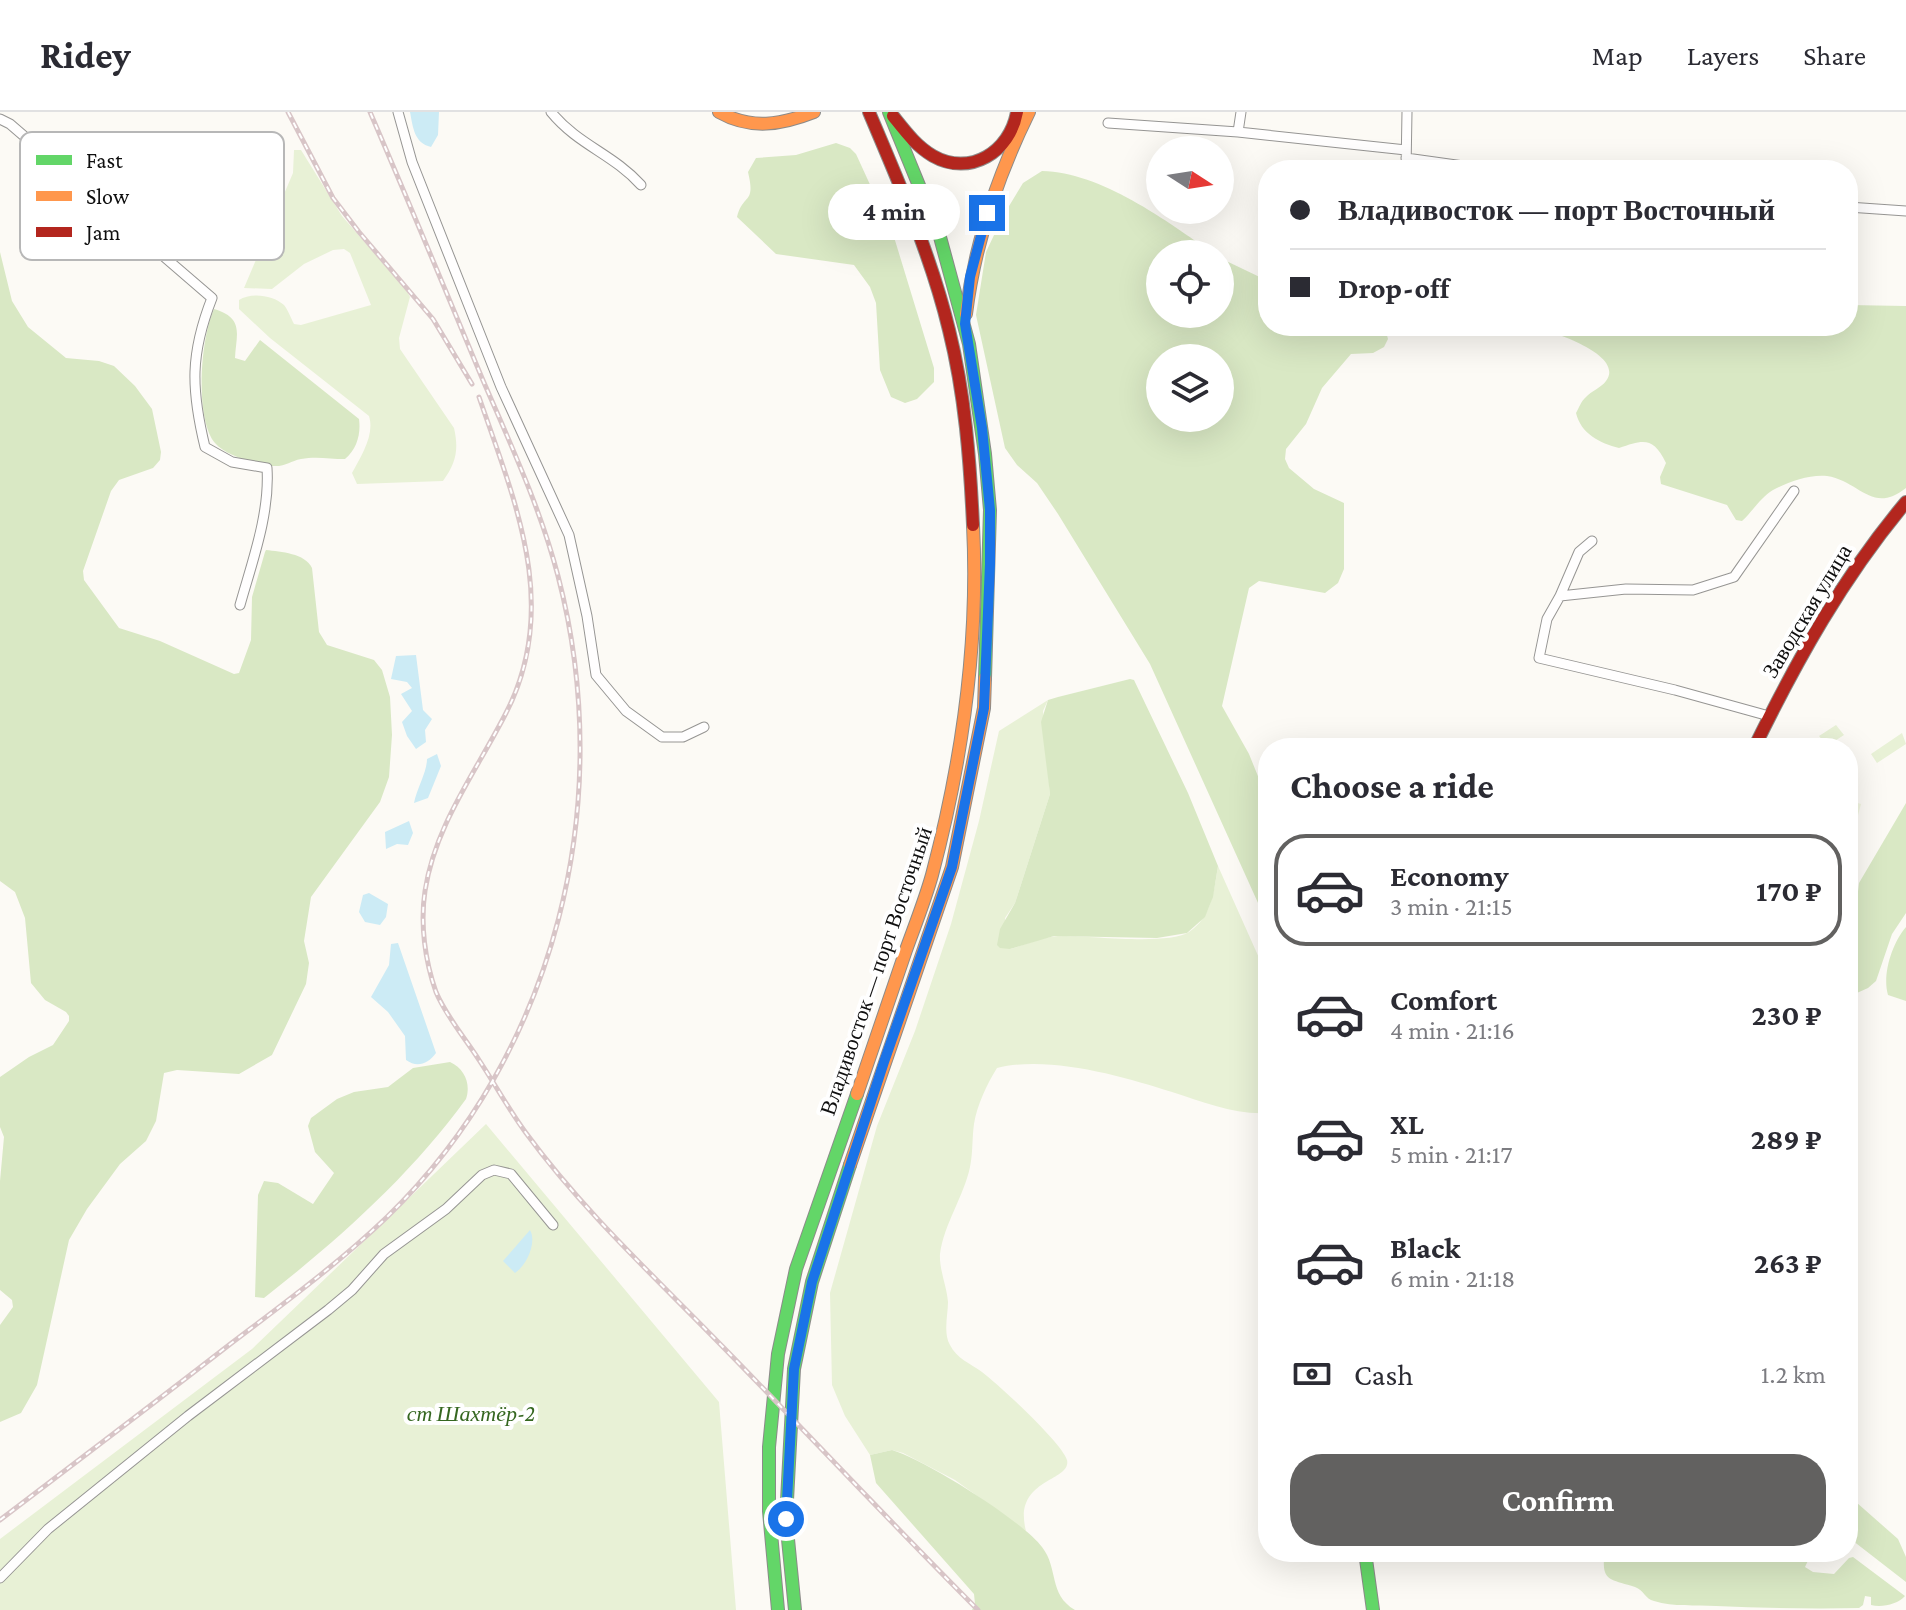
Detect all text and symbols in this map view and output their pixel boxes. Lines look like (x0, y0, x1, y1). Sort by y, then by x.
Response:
text: Ridey (40, 34, 131, 76)
text: Map (1592, 40, 1643, 71)
text: Layers (1687, 40, 1759, 71)
text: Share (1803, 40, 1866, 71)
legend (20, 132, 284, 260)
north arrow (1146, 136, 1234, 224)
map controls (1146, 136, 1234, 432)
text: Fast (86, 148, 123, 173)
text: Slow (86, 184, 130, 209)
callout: 4 min (827, 185, 959, 241)
text: Владивосток — порт Восточный (1338, 193, 1775, 226)
route end (969, 195, 1005, 231)
text: 4 min (862, 197, 926, 226)
text: Jam (84, 220, 121, 245)
button: locate (1146, 240, 1234, 328)
text: Drop-off (1338, 271, 1449, 304)
button: layers (1146, 344, 1234, 432)
street label: Заводская улица (1757, 540, 1857, 682)
text: Choose a ride (1290, 766, 1494, 806)
street label: Владивосток — порт Восточный (815, 823, 937, 1118)
icon: car (1294, 854, 1366, 926)
text: Economy (1390, 859, 1509, 892)
text: 170 ₽ (1756, 874, 1822, 907)
text: 3 min · 21:15 (1390, 892, 1513, 921)
icon: car (1294, 978, 1366, 1050)
text: Comfort (1390, 983, 1497, 1016)
text: 230 ₽ (1751, 998, 1822, 1031)
text: 4 min · 21:16 (1390, 1016, 1515, 1045)
icon: car (1294, 1102, 1366, 1174)
text: XL (1390, 1107, 1424, 1140)
text: 289 ₽ (1751, 1122, 1822, 1155)
text: 5 min · 21:17 (1390, 1140, 1512, 1169)
icon: car (1294, 1226, 1366, 1298)
text: Black (1390, 1231, 1461, 1264)
text: 263 ₽ (1754, 1246, 1822, 1279)
text: 6 min · 21:18 (1390, 1264, 1515, 1293)
icon: cash (1290, 1352, 1334, 1396)
text: Cash (1354, 1358, 1413, 1391)
text: 1.2 km (1761, 1360, 1826, 1389)
park label: ст Шахтёр-2 (407, 1401, 535, 1426)
button: Confirm (1290, 1454, 1826, 1546)
route start (768, 1501, 804, 1537)

